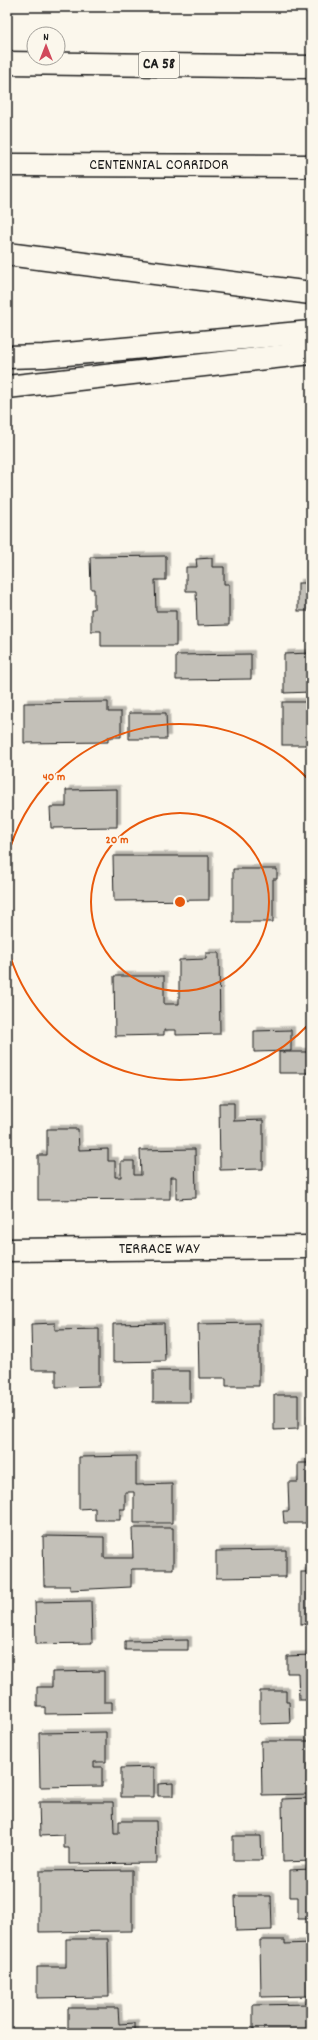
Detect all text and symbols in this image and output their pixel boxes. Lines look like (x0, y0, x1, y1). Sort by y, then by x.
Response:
north arrow (26, 26, 66, 66)
text: N (43, 30, 49, 46)
road number: CA 58 (139, 52, 179, 78)
street label: CENTENNIAL CORRIDOR (89, 154, 229, 177)
text: 40 m (43, 769, 65, 786)
text: 20 m (106, 832, 128, 849)
centre of rings (173, 895, 187, 909)
street label: TERRACE WAY (119, 1238, 200, 1261)

